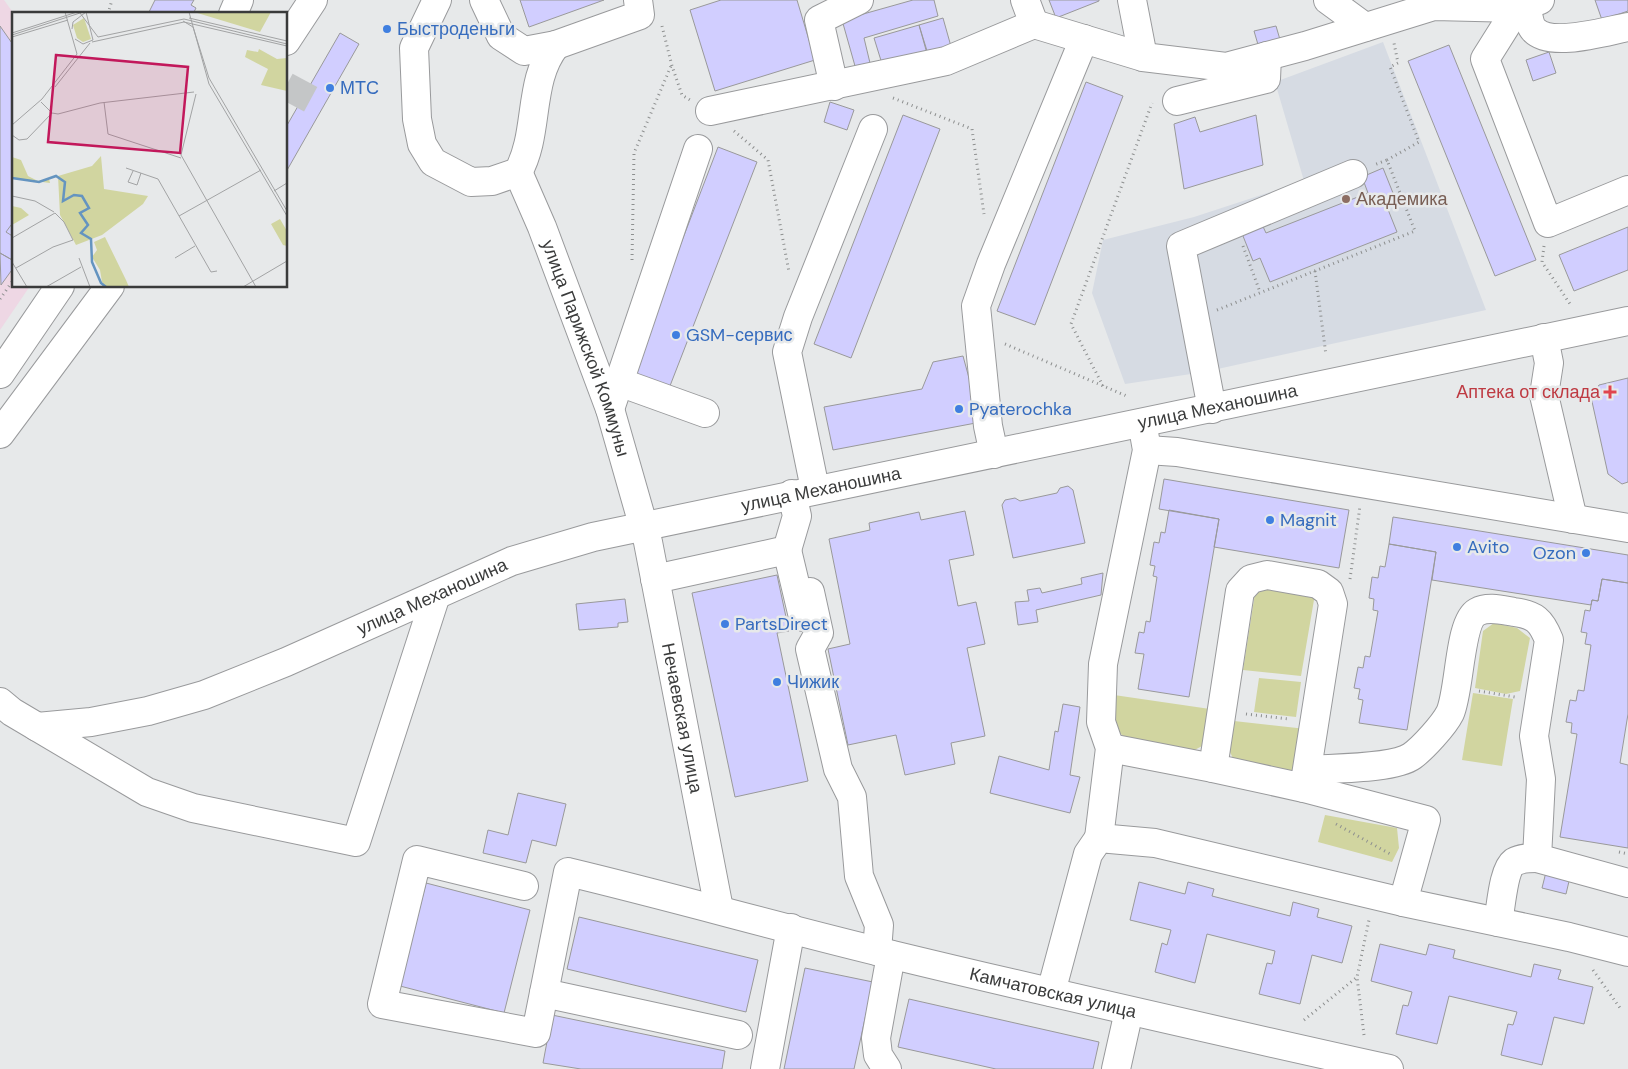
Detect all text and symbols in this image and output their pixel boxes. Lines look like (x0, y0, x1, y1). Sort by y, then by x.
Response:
inset map (12, 12, 288, 288)
place label: Быстроденьги (397, 17, 515, 41)
marker: Быстроденьги (381, 23, 393, 35)
place label: МТС (340, 76, 379, 100)
marker: МТС (324, 82, 336, 94)
place label: Академика (1356, 187, 1449, 211)
marker: Академика (1340, 193, 1352, 205)
street label: улица Парижской Коммуны (536, 237, 635, 459)
place label: GSM-сервис (686, 323, 793, 347)
marker: GSM-сервис (670, 329, 682, 341)
street label: улица Механошина (1136, 378, 1301, 435)
place label: Аптека от склада (1456, 380, 1601, 404)
marker: Аптека от склада (1604, 386, 1616, 398)
place label: Pyaterochka (969, 397, 1072, 421)
marker: Pyaterochka (953, 403, 965, 415)
street label: улица Механошина (739, 461, 904, 518)
place label: Magnit (1280, 508, 1337, 532)
marker: Magnit (1264, 514, 1276, 526)
place label: Avito (1467, 535, 1509, 559)
marker: Avito (1451, 541, 1463, 553)
place label: Ozon (1533, 541, 1576, 565)
marker: Ozon (1580, 547, 1592, 559)
street label: улица Механошина (353, 552, 512, 641)
place label: PartsDirect (735, 612, 828, 636)
marker: PartsDirect (719, 618, 731, 630)
street label: Нечаевская улица (656, 641, 709, 796)
place label: Чижик (787, 670, 839, 694)
marker: Чижик (771, 676, 783, 688)
street label: Камчатовская улица (967, 962, 1140, 1024)

